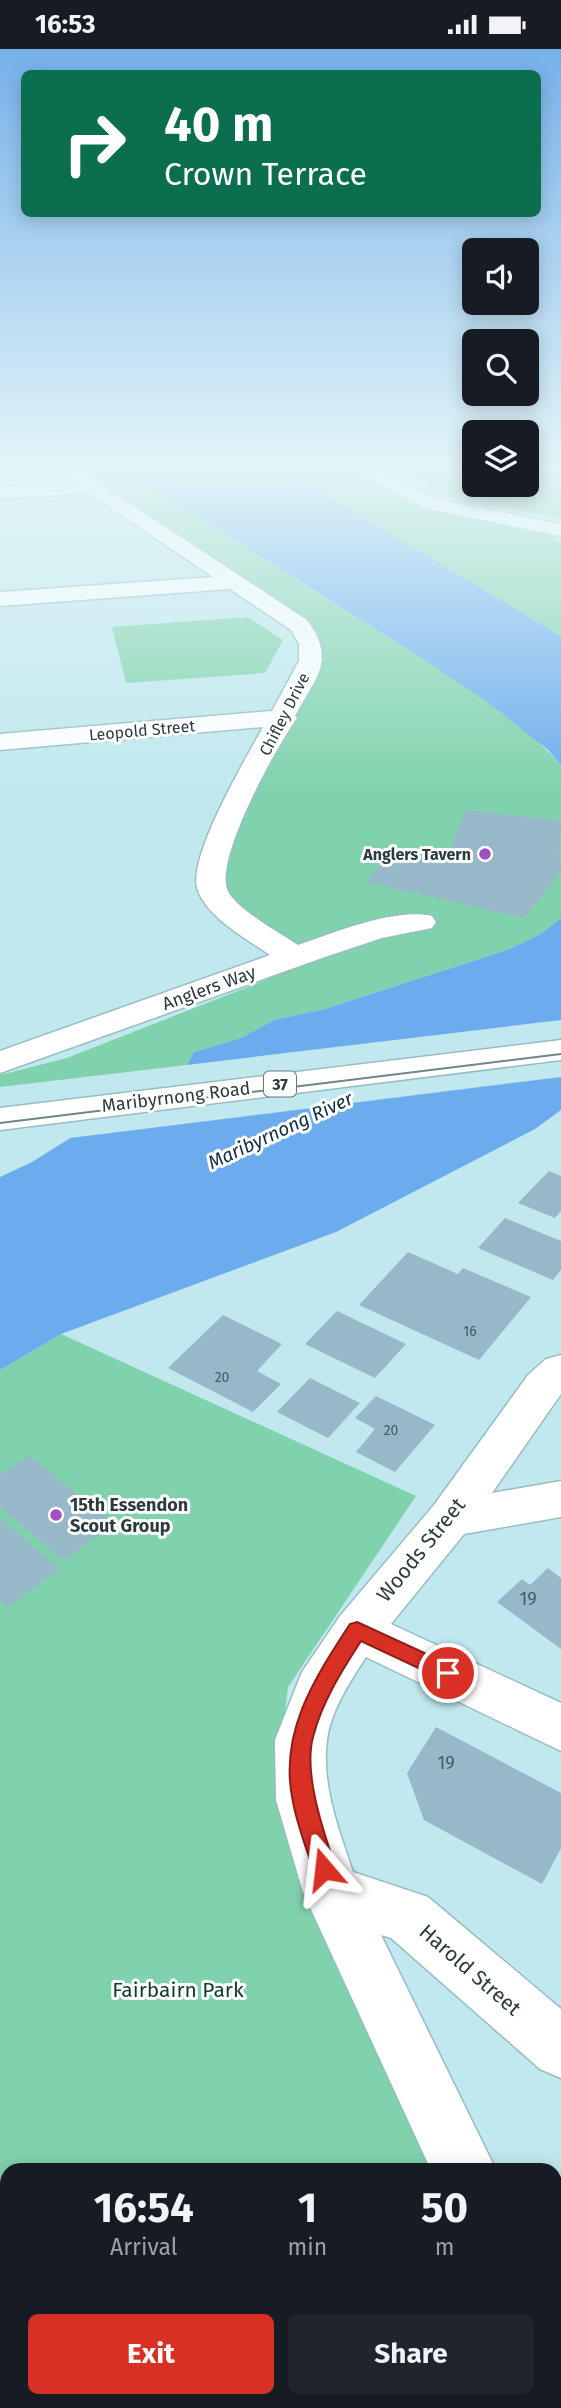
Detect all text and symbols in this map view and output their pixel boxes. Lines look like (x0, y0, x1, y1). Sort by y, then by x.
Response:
text: 16:53 (35, 9, 95, 40)
text: 40 m (164, 95, 273, 154)
icon: right (49, 98, 140, 189)
text: Crown Terrace (164, 155, 367, 193)
map controls (462, 238, 539, 497)
button: sound (462, 238, 539, 315)
button: search (462, 329, 539, 406)
button: layers (462, 420, 539, 497)
street label: Chifley Drive (255, 670, 313, 759)
street label: Leopold Street (88, 716, 196, 745)
place label: Anglers Tavern (362, 845, 471, 864)
marker: Anglers Tavern (477, 846, 493, 862)
street label: Anglers Way (159, 961, 259, 1015)
road number: 37 (264, 1072, 296, 1097)
street label: Maribyrnong Road (100, 1077, 252, 1117)
water label: Maribyrnong River (204, 1086, 357, 1174)
house number: 16 (463, 1323, 477, 1340)
house number: 20 (215, 1369, 230, 1386)
house number: 20 (384, 1422, 399, 1439)
street label: Woods Street (371, 1492, 471, 1607)
place label: 15th Essendon Scout Group (70, 1494, 188, 1537)
marker: 15th Essendon Scout Group (48, 1507, 64, 1523)
house number: 19 (519, 1588, 537, 1610)
pin (418, 1643, 478, 1703)
icon: arrive (429, 1654, 467, 1692)
house number: 19 (437, 1752, 455, 1774)
position arrow (287, 1832, 361, 1906)
street label: Harold Street (414, 1919, 527, 2022)
park label: Fairbairn Park (112, 1977, 244, 2003)
text: 16:54 (94, 2183, 194, 2233)
text: 1 (298, 2183, 317, 2233)
text: 50 (421, 2183, 468, 2233)
text: Arrival (110, 2233, 177, 2261)
text: min (288, 2233, 327, 2261)
text: m (435, 2233, 454, 2261)
button: Exit (28, 2314, 274, 2394)
button: Share (288, 2314, 534, 2394)

